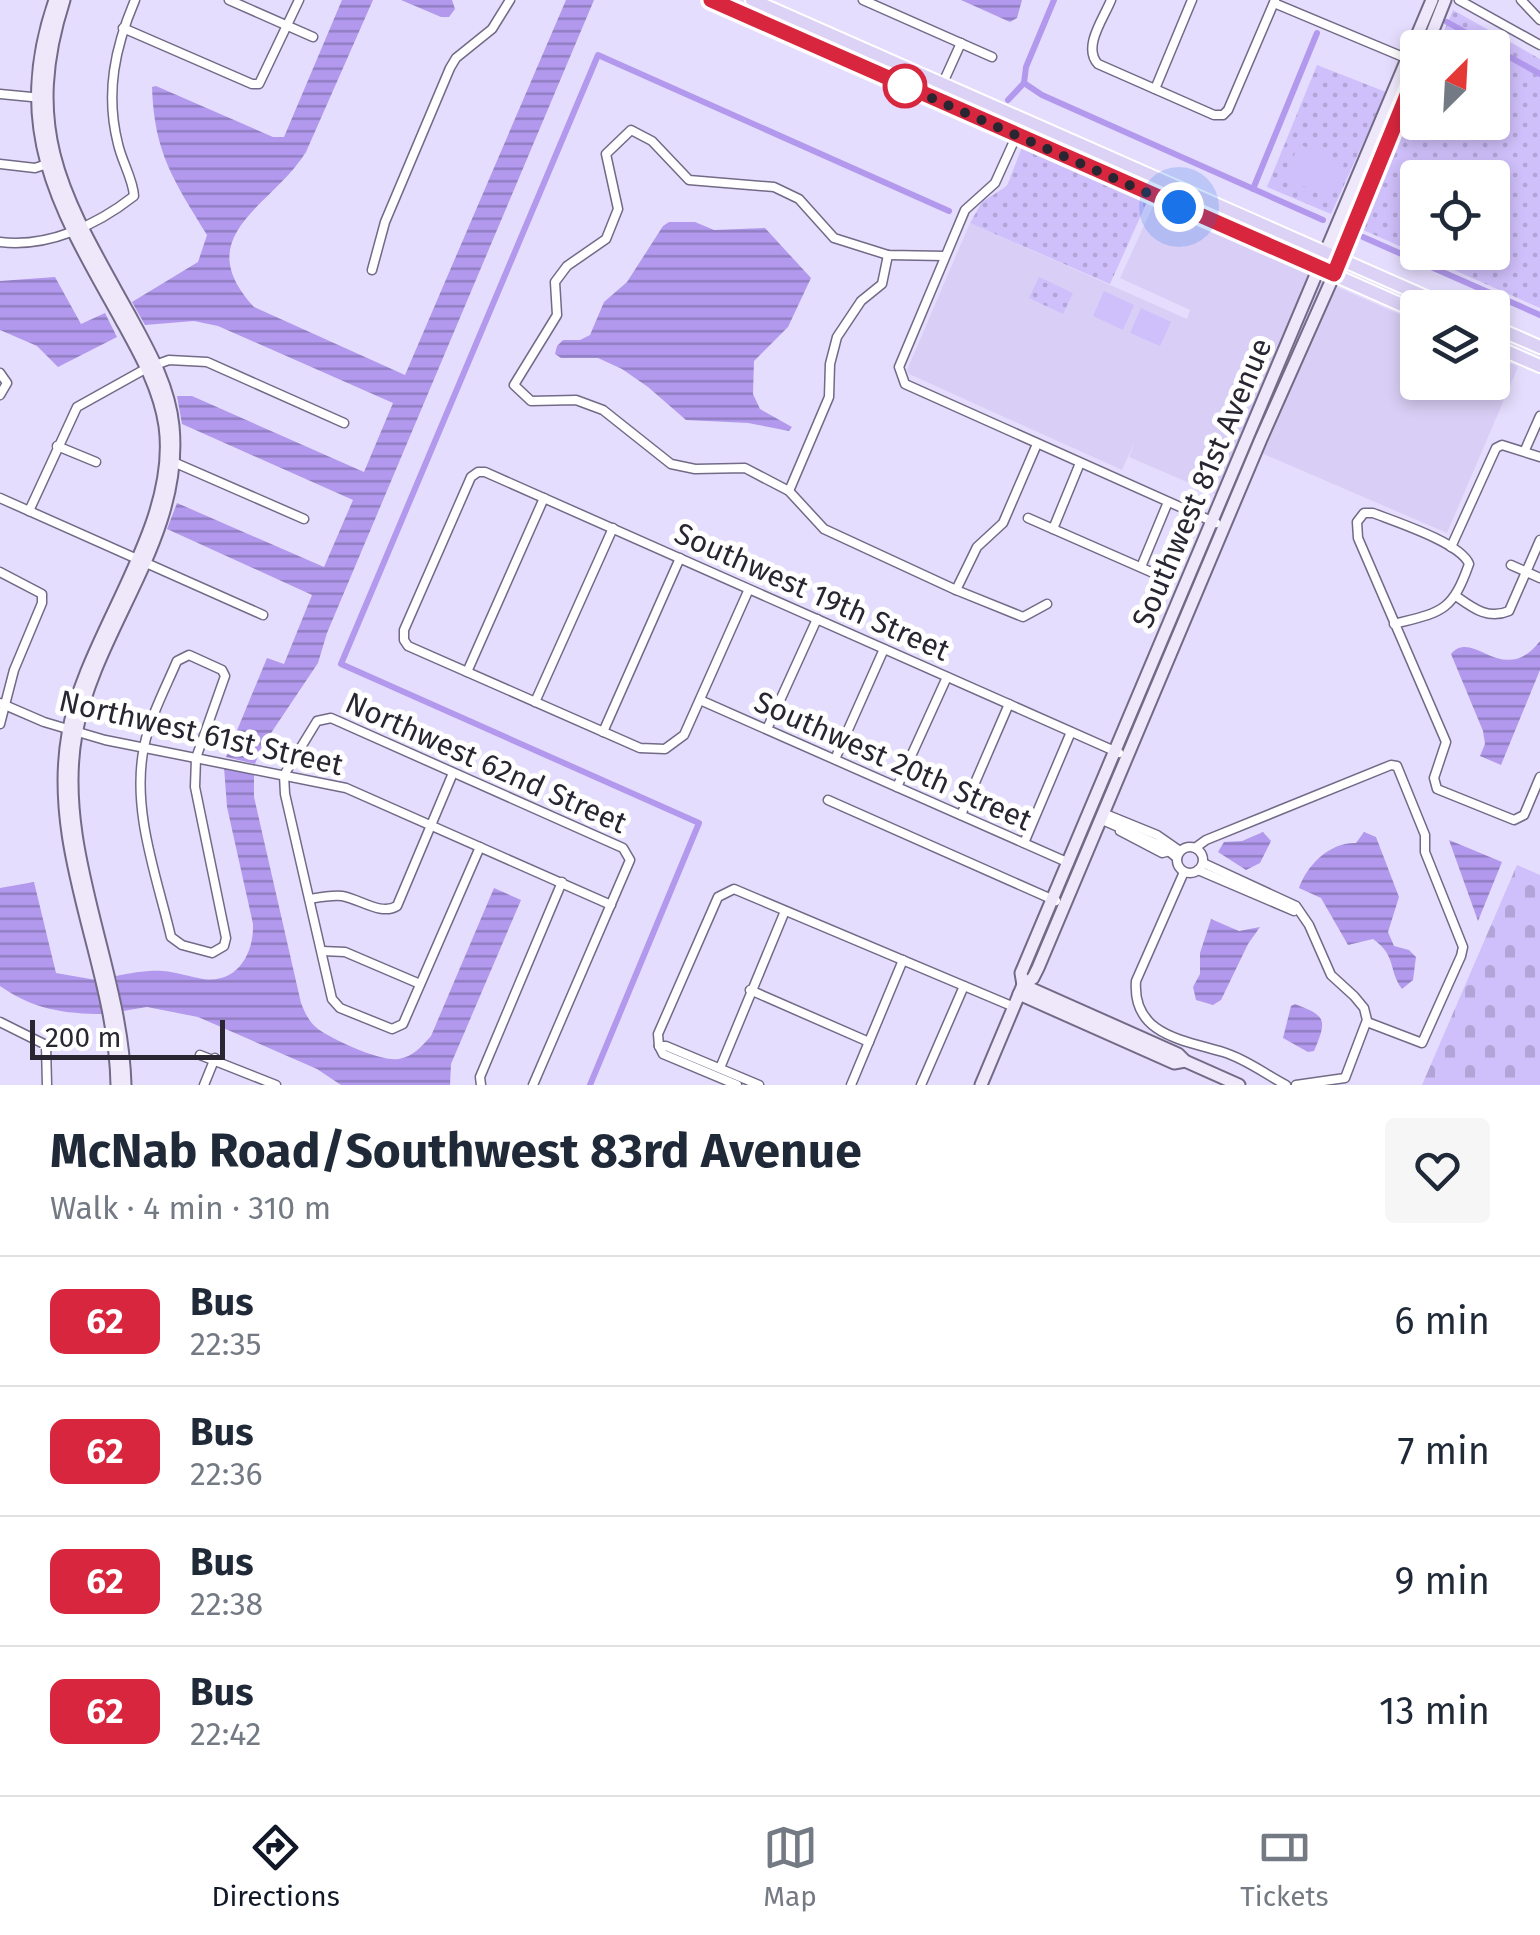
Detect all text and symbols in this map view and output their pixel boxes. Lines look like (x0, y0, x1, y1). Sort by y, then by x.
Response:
north arrow (1400, 30, 1510, 140)
map controls (1400, 30, 1510, 400)
unlabelled marker (884, 65, 926, 107)
button: locate (1400, 160, 1510, 270)
your location (1154, 182, 1204, 232)
button: layers (1400, 290, 1510, 400)
street label: Southwest 81st Avenue (1125, 333, 1279, 633)
street label: Southwest 19th Street (669, 515, 955, 669)
street label: Northwest 61st Street (55, 683, 347, 783)
street label: Southwest 20th Street (749, 684, 1037, 838)
street label: Northwest 62nd Street (340, 685, 632, 841)
scale bar (30, 1015, 225, 1060)
text: 200 m (45, 1021, 122, 1054)
button: heart (1385, 1118, 1490, 1223)
text: McNab Road/Southwest 83rd Avenue (50, 1122, 862, 1180)
text: Walk · 4 min · 310 m (50, 1189, 331, 1227)
text: Bus (190, 1279, 254, 1325)
text: 6 min (1394, 1298, 1490, 1344)
text: 62 (86, 1300, 124, 1342)
text: 22:35 (190, 1325, 262, 1363)
text: Bus (190, 1409, 254, 1455)
text: 7 min (1398, 1428, 1490, 1474)
text: 62 (86, 1430, 124, 1472)
text: 22:36 (190, 1455, 263, 1493)
text: Bus (190, 1539, 254, 1585)
text: 9 min (1394, 1558, 1490, 1604)
text: 62 (86, 1560, 124, 1602)
text: 22:38 (190, 1585, 263, 1623)
text: Bus (190, 1669, 254, 1715)
text: 13 min (1379, 1688, 1490, 1734)
text: 62 (86, 1690, 124, 1732)
text: 22:42 (190, 1715, 261, 1753)
tab: Directions (211, 1820, 340, 1913)
tab: Map (763, 1820, 818, 1913)
tab: Tickets (1240, 1820, 1329, 1913)

